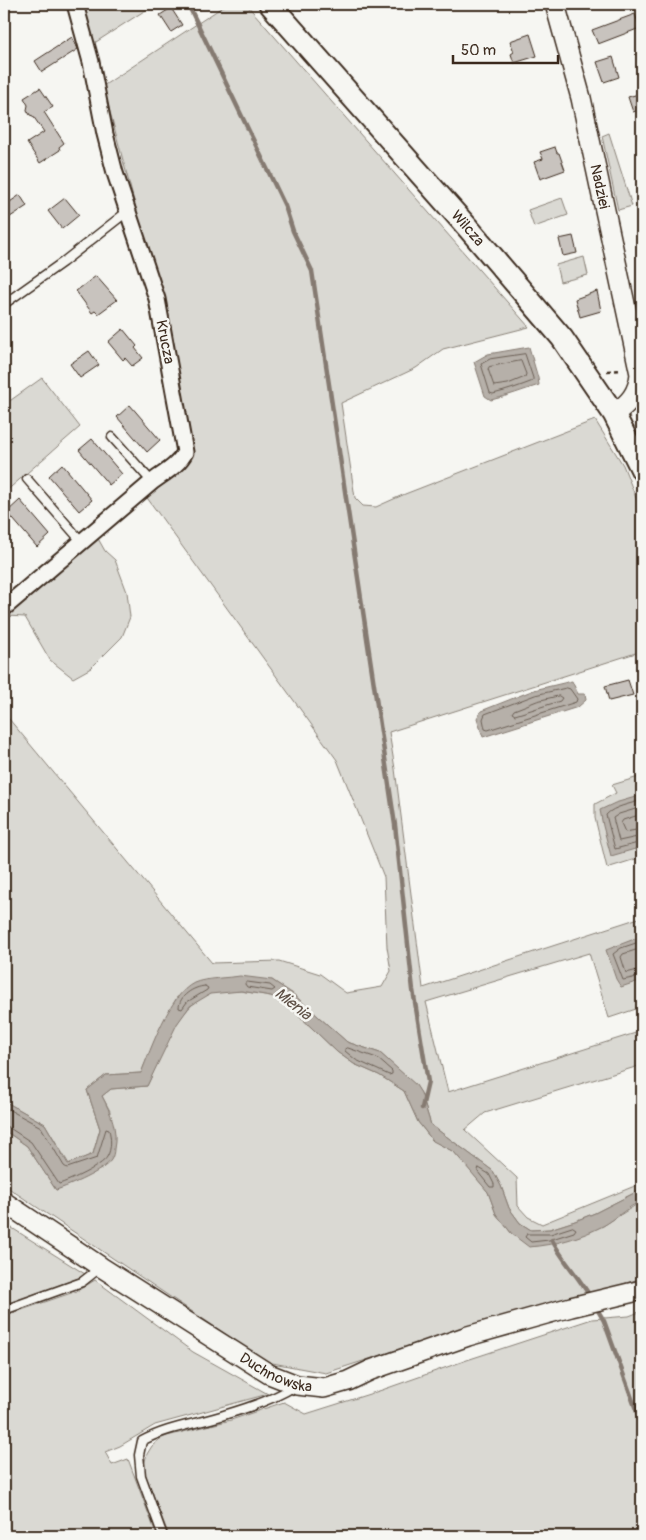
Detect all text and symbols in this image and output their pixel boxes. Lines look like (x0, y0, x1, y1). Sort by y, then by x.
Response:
scale bar (453, 32, 558, 64)
text: 50 m (461, 41, 496, 60)
street label: Nadziei (586, 162, 614, 211)
street label: Wilcza (447, 206, 489, 250)
street label: Krucza (151, 318, 179, 366)
water label: Mienia (271, 983, 317, 1026)
street label: Duchnowska (236, 1348, 313, 1396)

